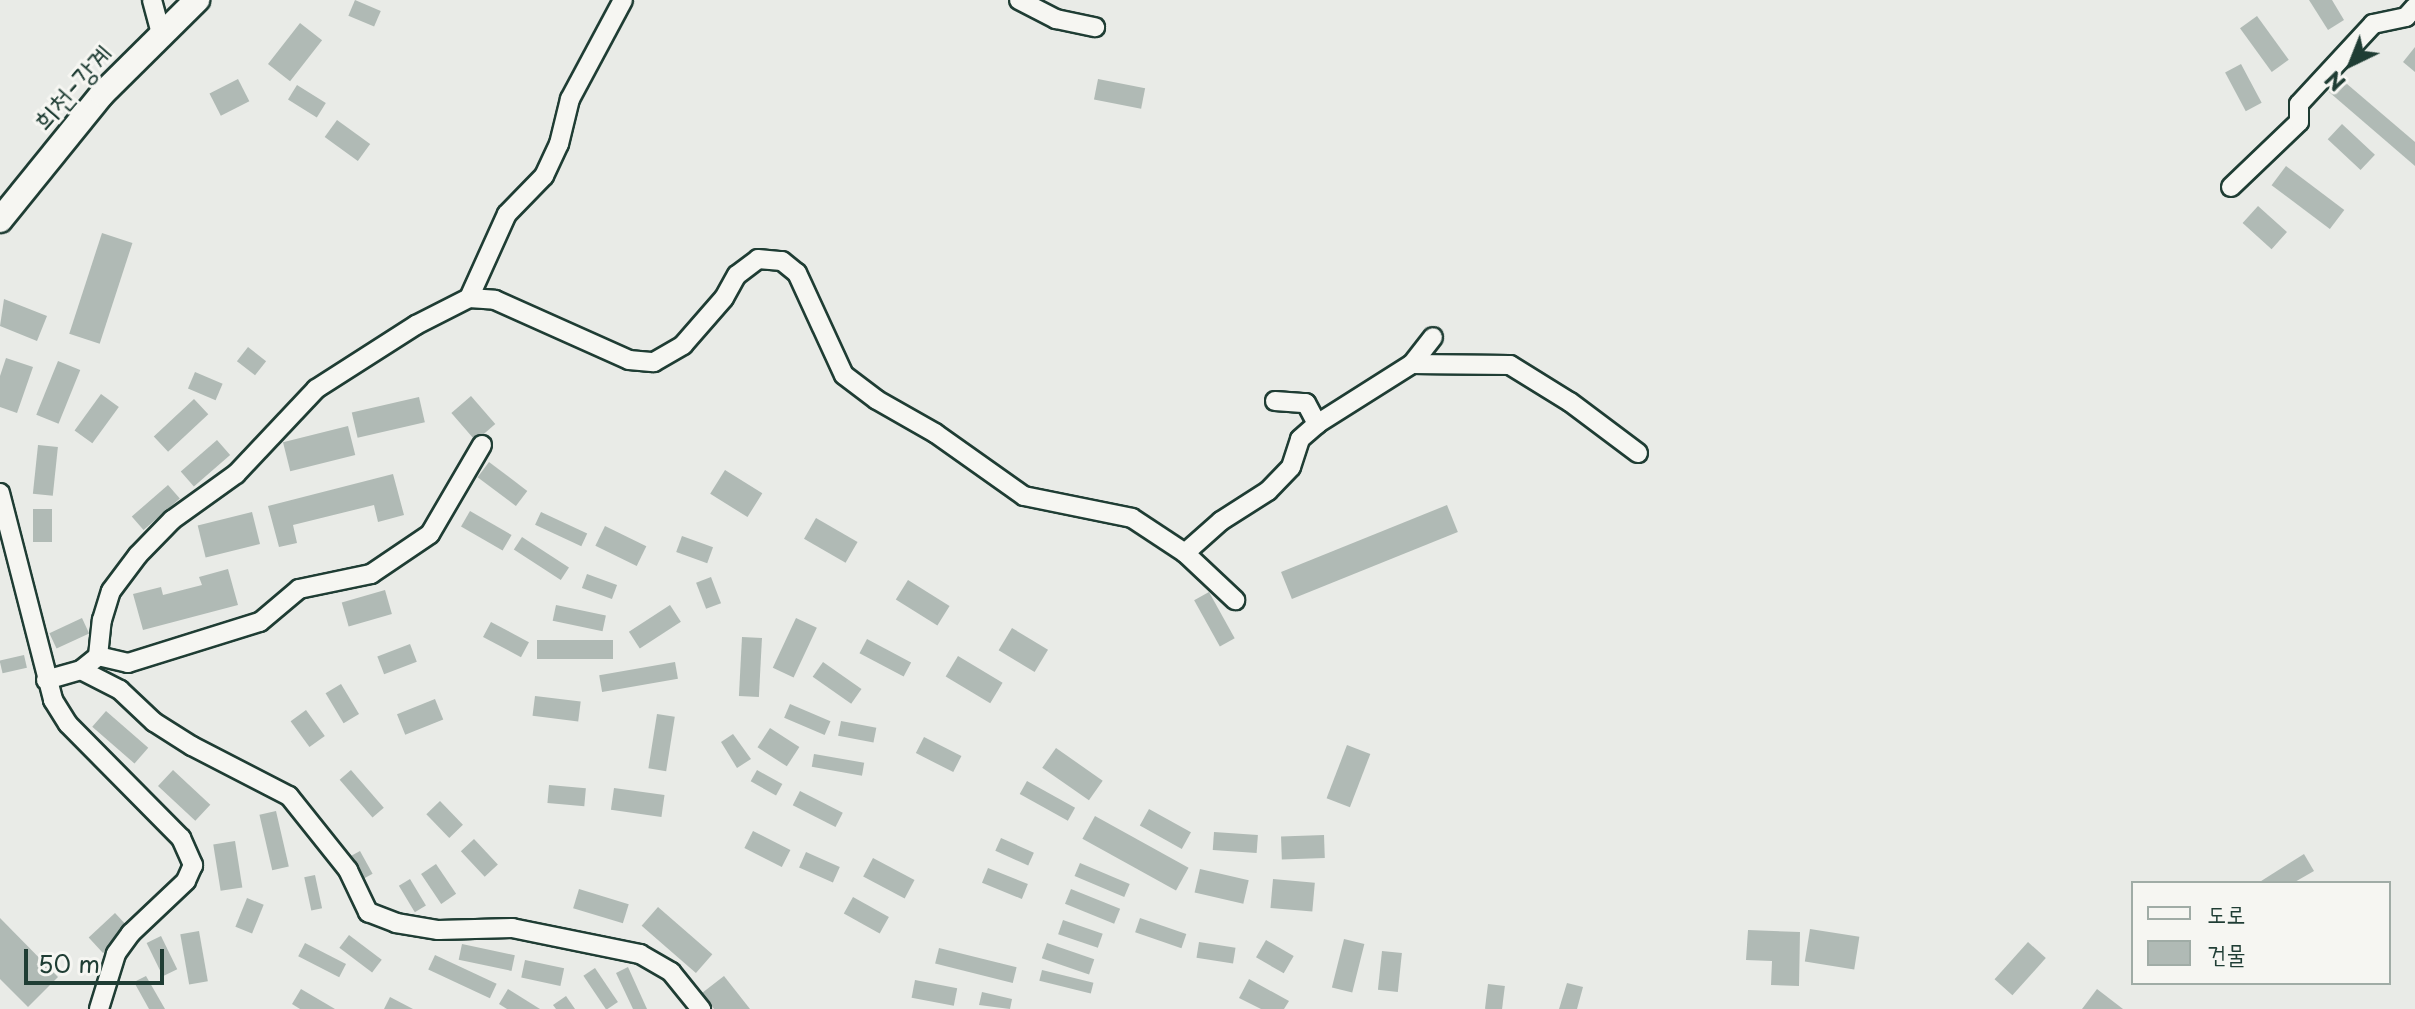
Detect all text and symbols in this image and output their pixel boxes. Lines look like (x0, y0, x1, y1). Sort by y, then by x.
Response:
north arrow (2311, 24, 2391, 104)
street label: 희천-강계 (25, 37, 119, 137)
text: N (2317, 64, 2352, 100)
legend (2131, 881, 2391, 985)
text: 도로 (2207, 895, 2246, 931)
scale bar (28, 933, 168, 983)
text: 건물 (2207, 935, 2246, 971)
text: 50 m (38, 945, 100, 981)

